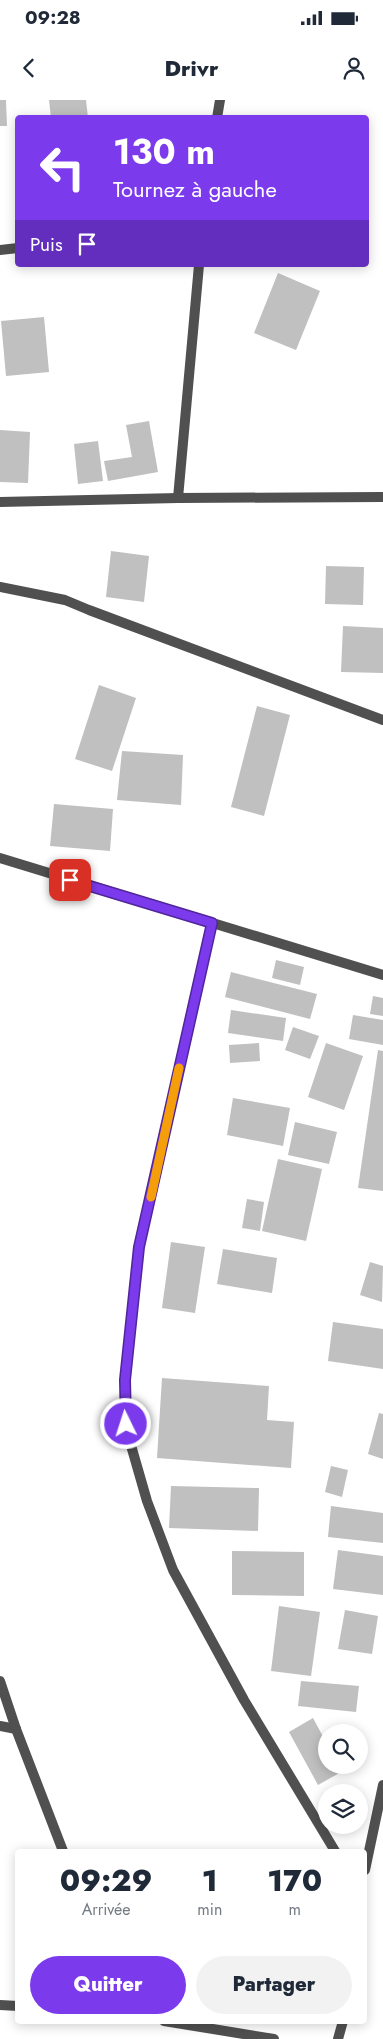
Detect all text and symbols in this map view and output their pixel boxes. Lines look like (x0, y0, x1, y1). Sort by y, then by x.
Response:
text: 09:28 (25, 4, 81, 31)
text: Drivr (165, 52, 218, 84)
icon: back (15, 54, 43, 82)
icon: person (340, 54, 368, 82)
text: 130 m (113, 127, 215, 177)
icon: left (30, 135, 95, 200)
text: Tournez à gauche (113, 173, 277, 205)
icon: arrive (73, 230, 101, 258)
text: Puis (30, 231, 63, 258)
pin (49, 859, 91, 901)
icon: arrive (56, 866, 84, 894)
position arrow (99, 1397, 151, 1449)
map controls (318, 1724, 368, 1834)
button: search (318, 1724, 368, 1774)
button: layers (318, 1784, 368, 1834)
text: 09:29 (60, 1859, 152, 1902)
text: 1 (202, 1859, 218, 1902)
text: 170 (267, 1859, 322, 1902)
text: Arrivée (82, 1898, 131, 1921)
text: min (197, 1898, 222, 1921)
text: m (288, 1898, 301, 1921)
button: Quitter (30, 1956, 186, 2014)
button: Partager (196, 1956, 352, 2014)

